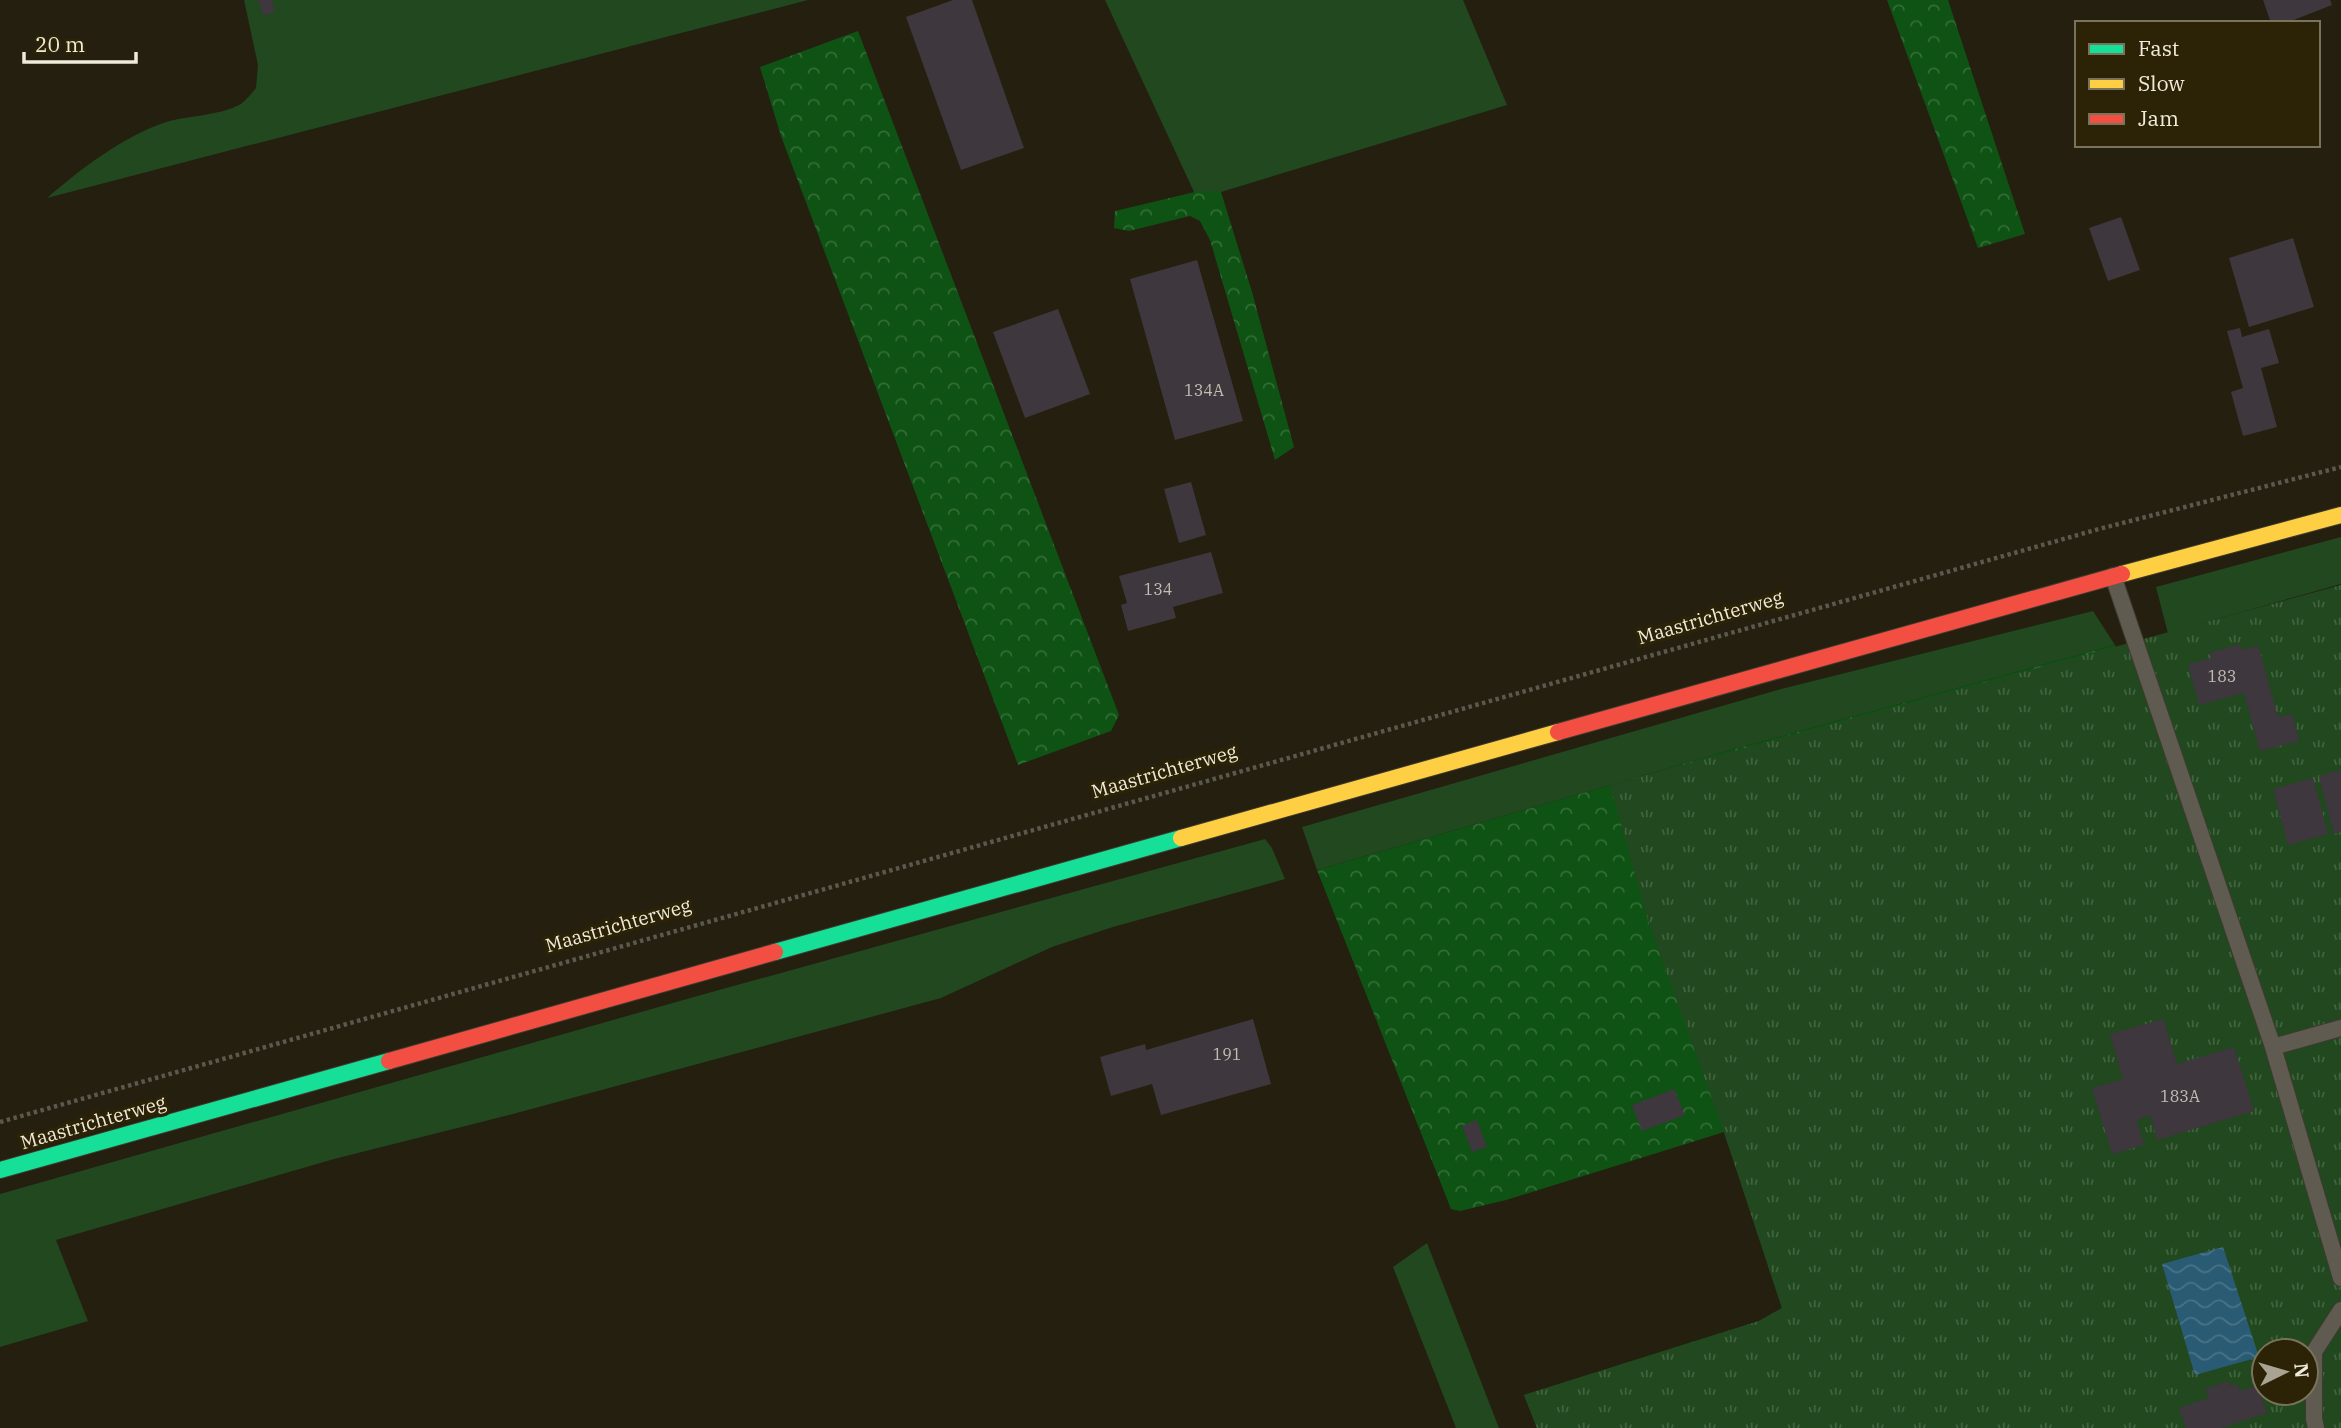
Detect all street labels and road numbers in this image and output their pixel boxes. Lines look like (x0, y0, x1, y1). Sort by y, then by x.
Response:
street label: Maastrichterweg (1634, 585, 1786, 649)
street label: Maastrichterweg (1088, 739, 1240, 803)
street label: Maastrichterweg (542, 893, 694, 957)
street label: Maastrichterweg (17, 1090, 169, 1154)

